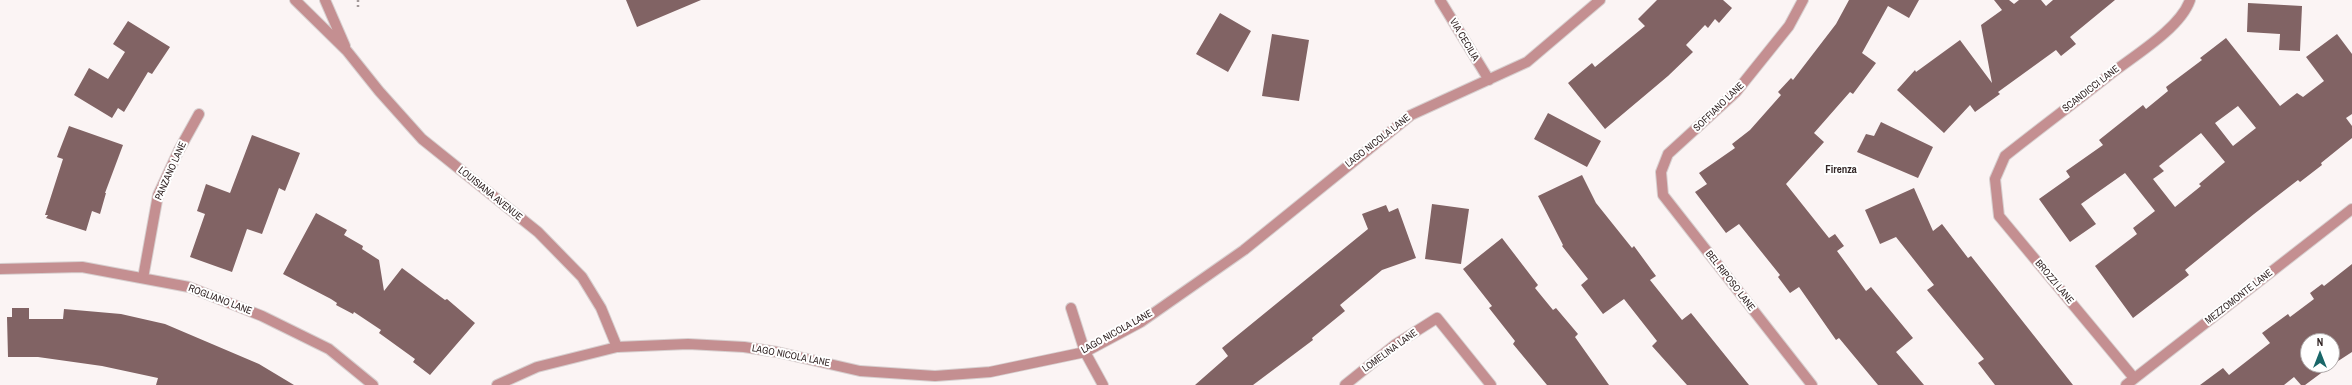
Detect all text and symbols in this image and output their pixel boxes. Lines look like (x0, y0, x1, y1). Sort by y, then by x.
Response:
street label: VIA CECILIA (1447, 17, 1481, 63)
street label: SCANDICCI LANE (2060, 63, 2122, 115)
street label: SOFFIANO LANE (1691, 80, 1747, 134)
street label: LAGO NICOLA LANE (1343, 112, 1413, 170)
street label: PANZANO LANE (153, 140, 189, 202)
district label: Firenza (1825, 163, 1857, 177)
street label: LOUISIANA AVENUE (455, 164, 525, 224)
street label: BEL RIPOSO LANE (1703, 248, 1757, 314)
street label: BROZZI LANE (2032, 258, 2076, 306)
street label: MEZZOMONTE LANE (2203, 267, 2275, 327)
street label: ROGLIANO LANE (187, 282, 253, 318)
street label: LAGO NICOLA LANE (1079, 308, 1155, 356)
street label: LOMELINA LANE (1360, 327, 1420, 375)
north arrow (2300, 333, 2340, 373)
text: N (2317, 335, 2323, 349)
street label: LAGO NICOLA LANE (751, 343, 831, 369)

